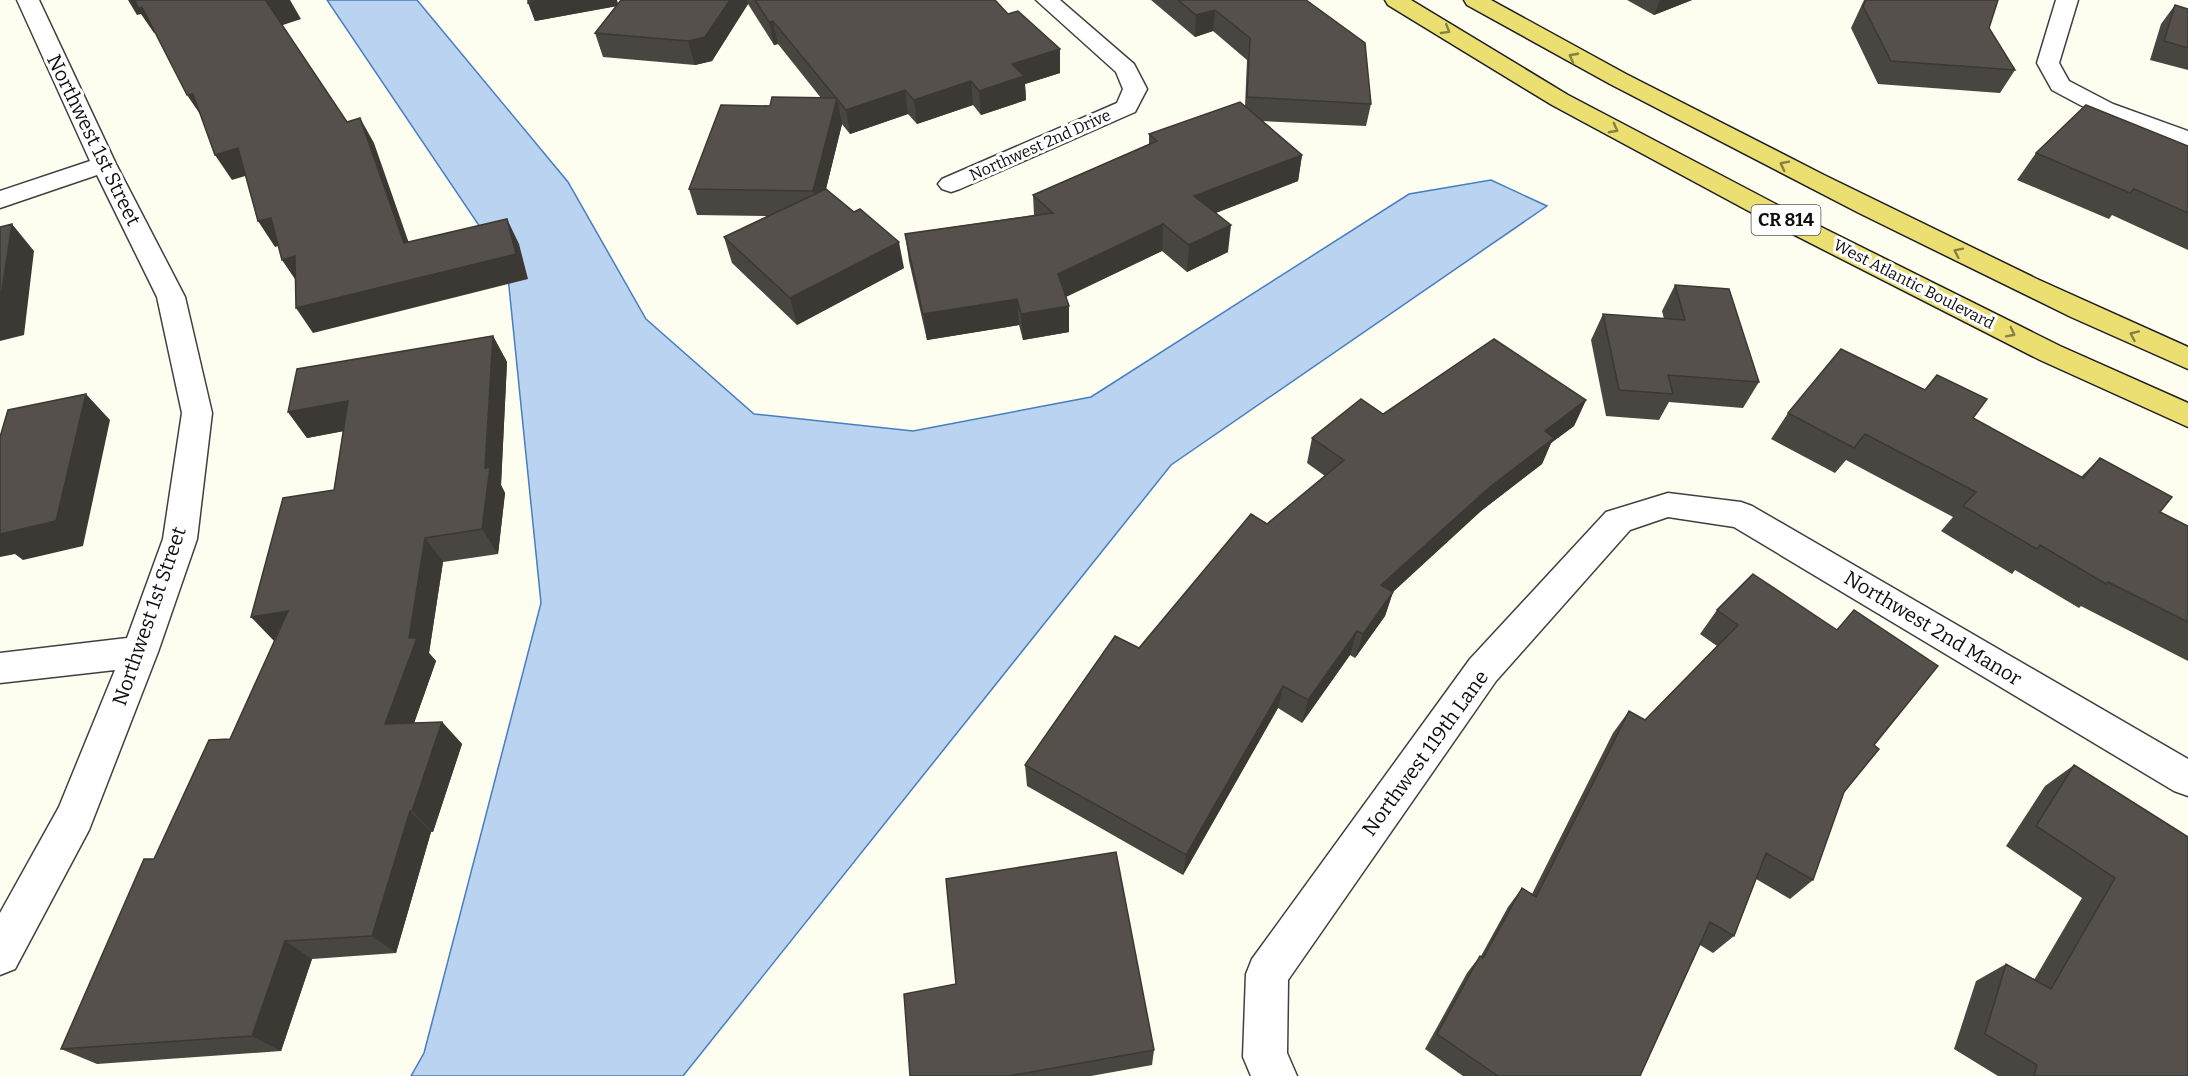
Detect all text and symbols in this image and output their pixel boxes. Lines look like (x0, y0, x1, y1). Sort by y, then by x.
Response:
one-way arrow (1440, 23, 1450, 35)
street label: Northwest 1st Street (42, 50, 146, 230)
one-way arrow (1569, 53, 1579, 64)
street label: Northwest 2nd Drive (966, 105, 1114, 185)
one-way arrow (1608, 121, 1619, 133)
one-way arrow (1779, 161, 1790, 172)
road number: CR 814 (1752, 205, 1820, 235)
street label: West Atlantic Boulevard (1831, 235, 1998, 333)
one-way arrow (1954, 248, 1965, 259)
one-way arrow (2005, 326, 2016, 338)
one-way arrow (2130, 330, 2141, 342)
street label: Northwest 1st Street (107, 523, 191, 709)
street label: Northwest 2nd Manor (1840, 565, 2026, 691)
street label: Northwest 119th Lane (1357, 665, 1493, 841)

